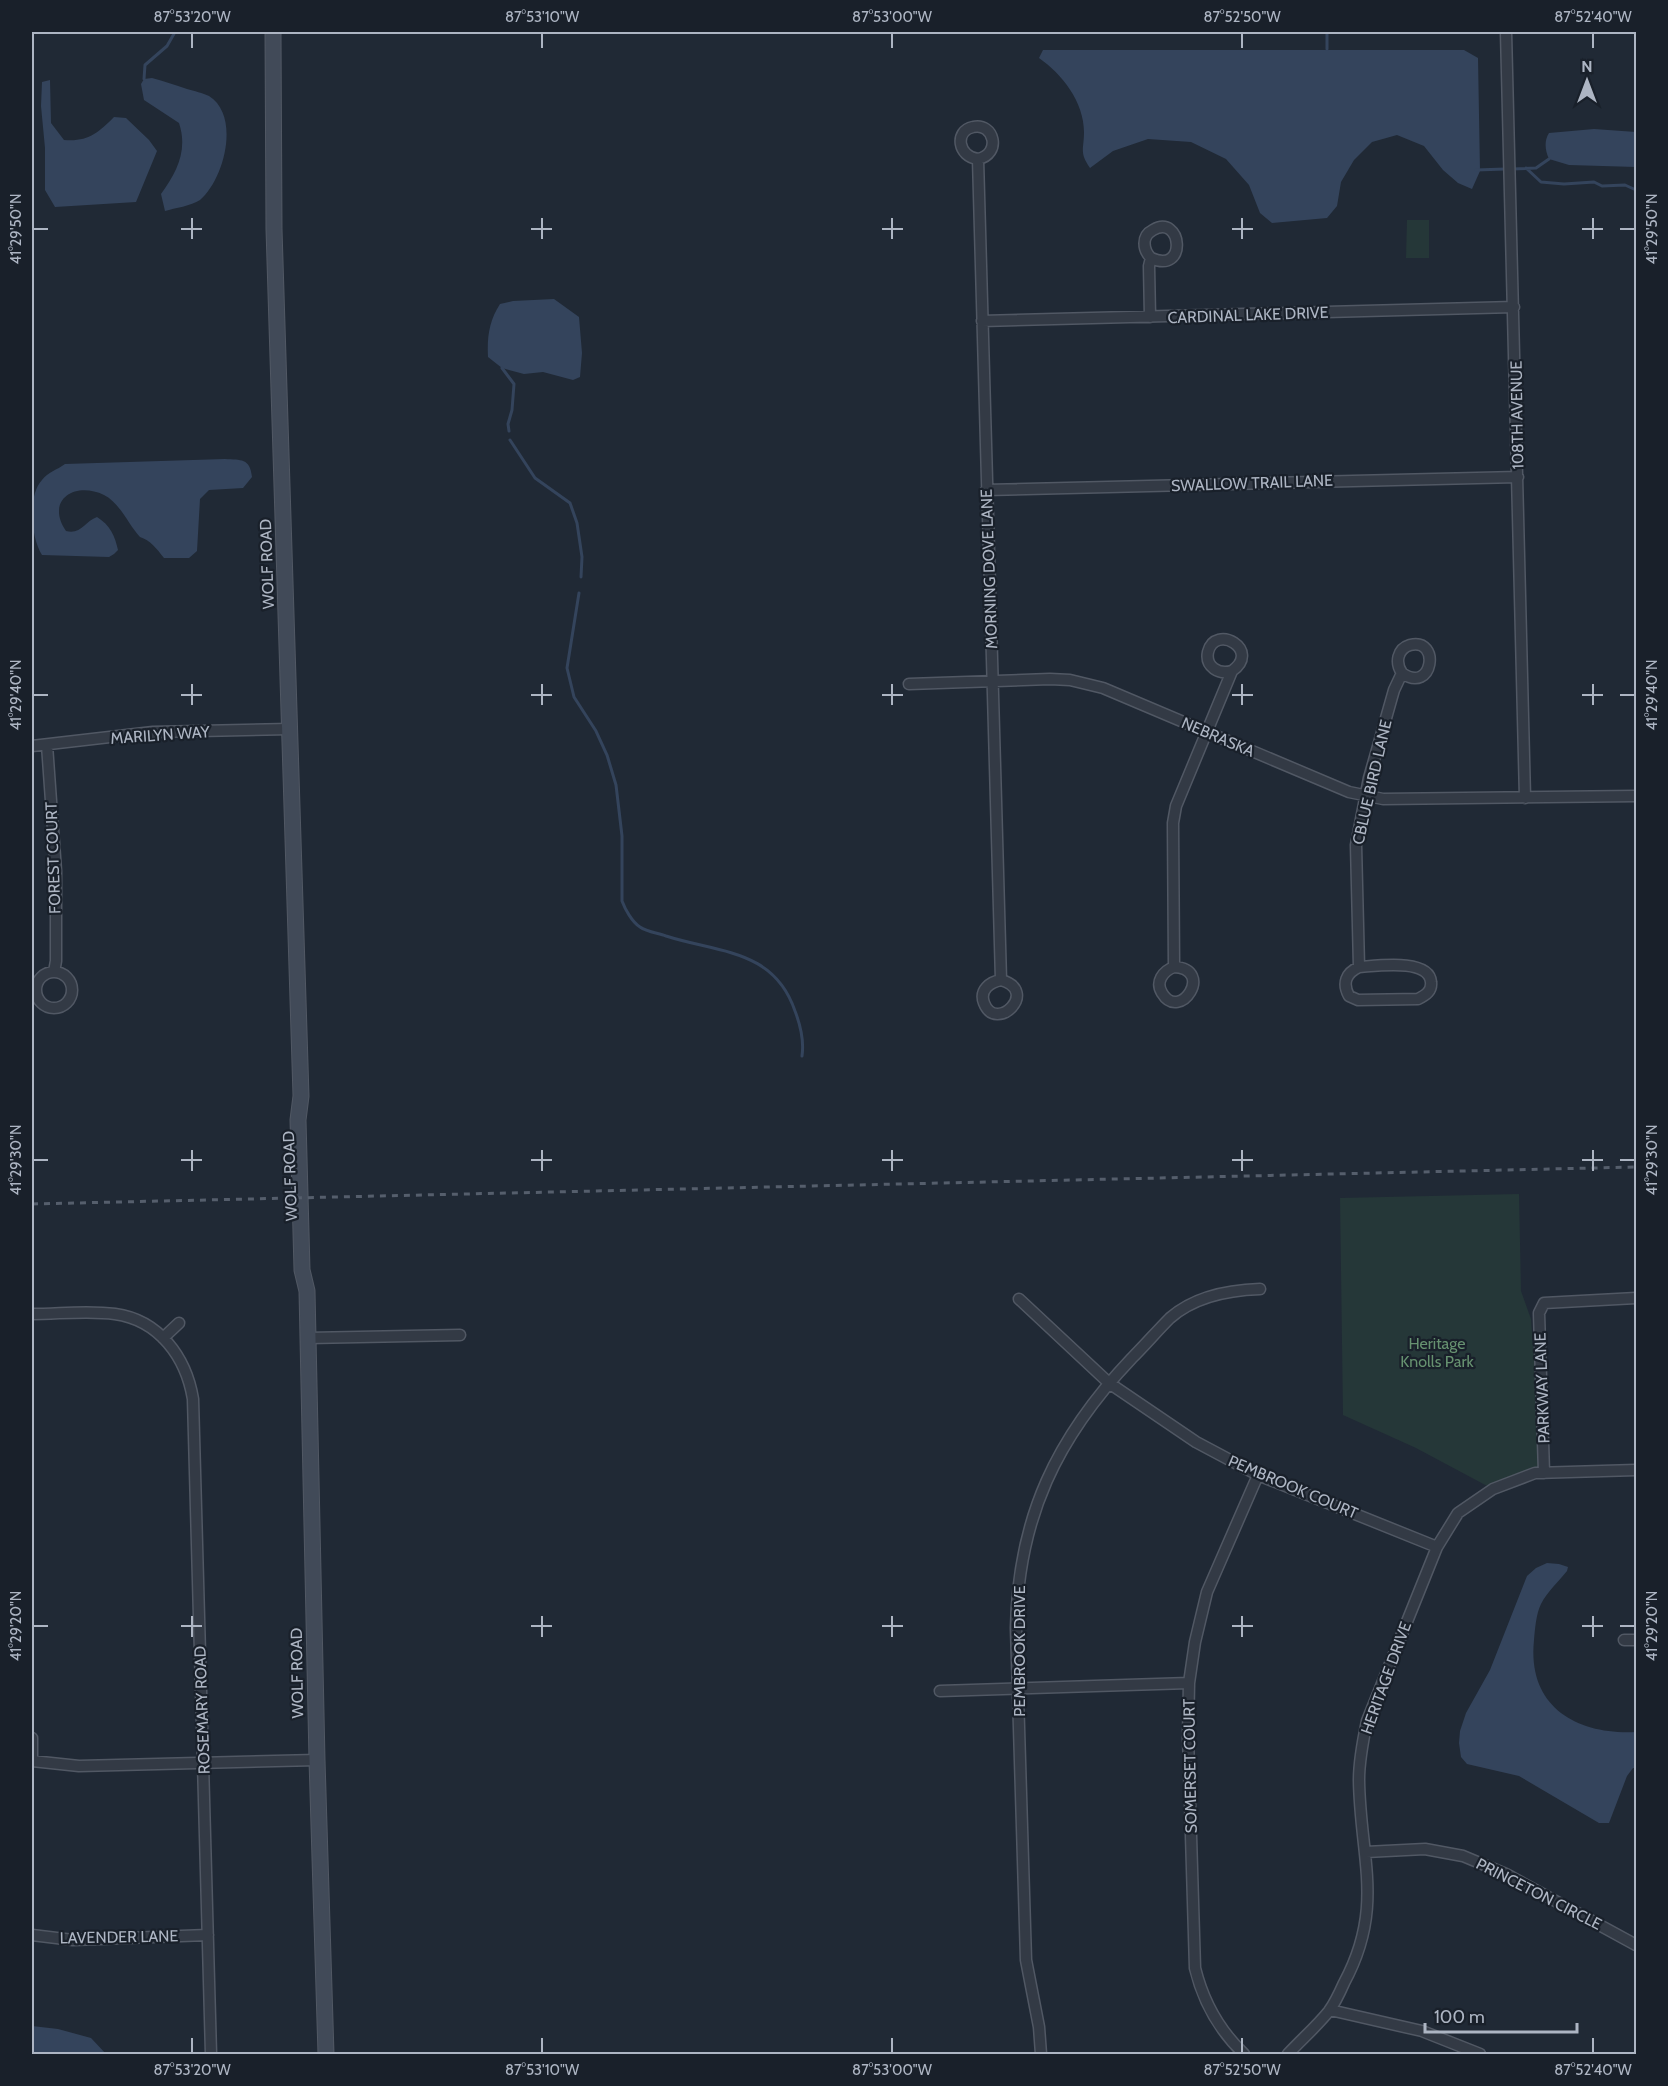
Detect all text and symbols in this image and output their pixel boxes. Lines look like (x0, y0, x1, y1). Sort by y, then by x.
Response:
text: 87°53'20"W (153, 8, 231, 26)
text: 87°53'10"W (505, 8, 580, 26)
text: 87°53'00"W (852, 8, 933, 26)
text: 87°52'50"W (1203, 8, 1281, 26)
text: 87°52'40"W (1554, 8, 1633, 26)
north arrow (1557, 51, 1617, 111)
text: N (1581, 57, 1593, 76)
text: 41°29'50"N (7, 194, 25, 264)
text: 41°29'50"N (1643, 194, 1661, 264)
street label: CARDINAL LAKE DRIVE (1167, 303, 1329, 327)
street label: 108TH AVENUE (1507, 360, 1527, 470)
street label: SWALLOW TRAIL LANE (1171, 471, 1333, 495)
street label: MORNING DOVE LANE (977, 489, 1001, 649)
street label: WOLF ROAD (256, 518, 278, 610)
text: 41°29'40"N (7, 659, 25, 731)
text: 41°29'40"N (1643, 659, 1661, 731)
street label: NEBRASKA (1179, 713, 1257, 761)
street label: CBLUE BIRD LANE (1348, 718, 1396, 846)
street label: MARILYN WAY (110, 722, 211, 748)
street label: FOREST COURT (42, 801, 64, 914)
text: 41°29'30"N (7, 1125, 25, 1195)
text: 41°29'30"N (1643, 1125, 1661, 1195)
street label: WOLF ROAD (279, 1130, 301, 1222)
street label: PARKWAY LANE (1531, 1332, 1553, 1444)
park label: Heritage Knolls Park (1400, 1334, 1475, 1371)
street label: PEMBROOK COURT (1225, 1451, 1361, 1523)
street label: PEMBROOK DRIVE (1010, 1585, 1029, 1717)
text: 41°29'20"N (7, 1591, 25, 1661)
text: 41°29'20"N (1643, 1591, 1661, 1661)
street label: HERITAGE DRIVE (1357, 1619, 1415, 1737)
street label: WOLF ROAD (287, 1628, 307, 1718)
street label: ROSEMARY ROAD (190, 1645, 214, 1775)
street label: SOMERSET COURT (1179, 1698, 1201, 1834)
street label: PRINCETON CIRCLE (1473, 1854, 1605, 1934)
street label: LAVENDER LANE (59, 1926, 179, 1948)
scale bar (1425, 1996, 1576, 2034)
text: 100 m (1434, 2006, 1485, 2028)
text: 87°53'20"W (153, 2061, 231, 2079)
text: 87°53'10"W (505, 2061, 580, 2079)
text: 87°53'00"W (852, 2061, 933, 2079)
text: 87°52'50"W (1203, 2061, 1281, 2079)
text: 87°52'40"W (1554, 2061, 1633, 2079)

